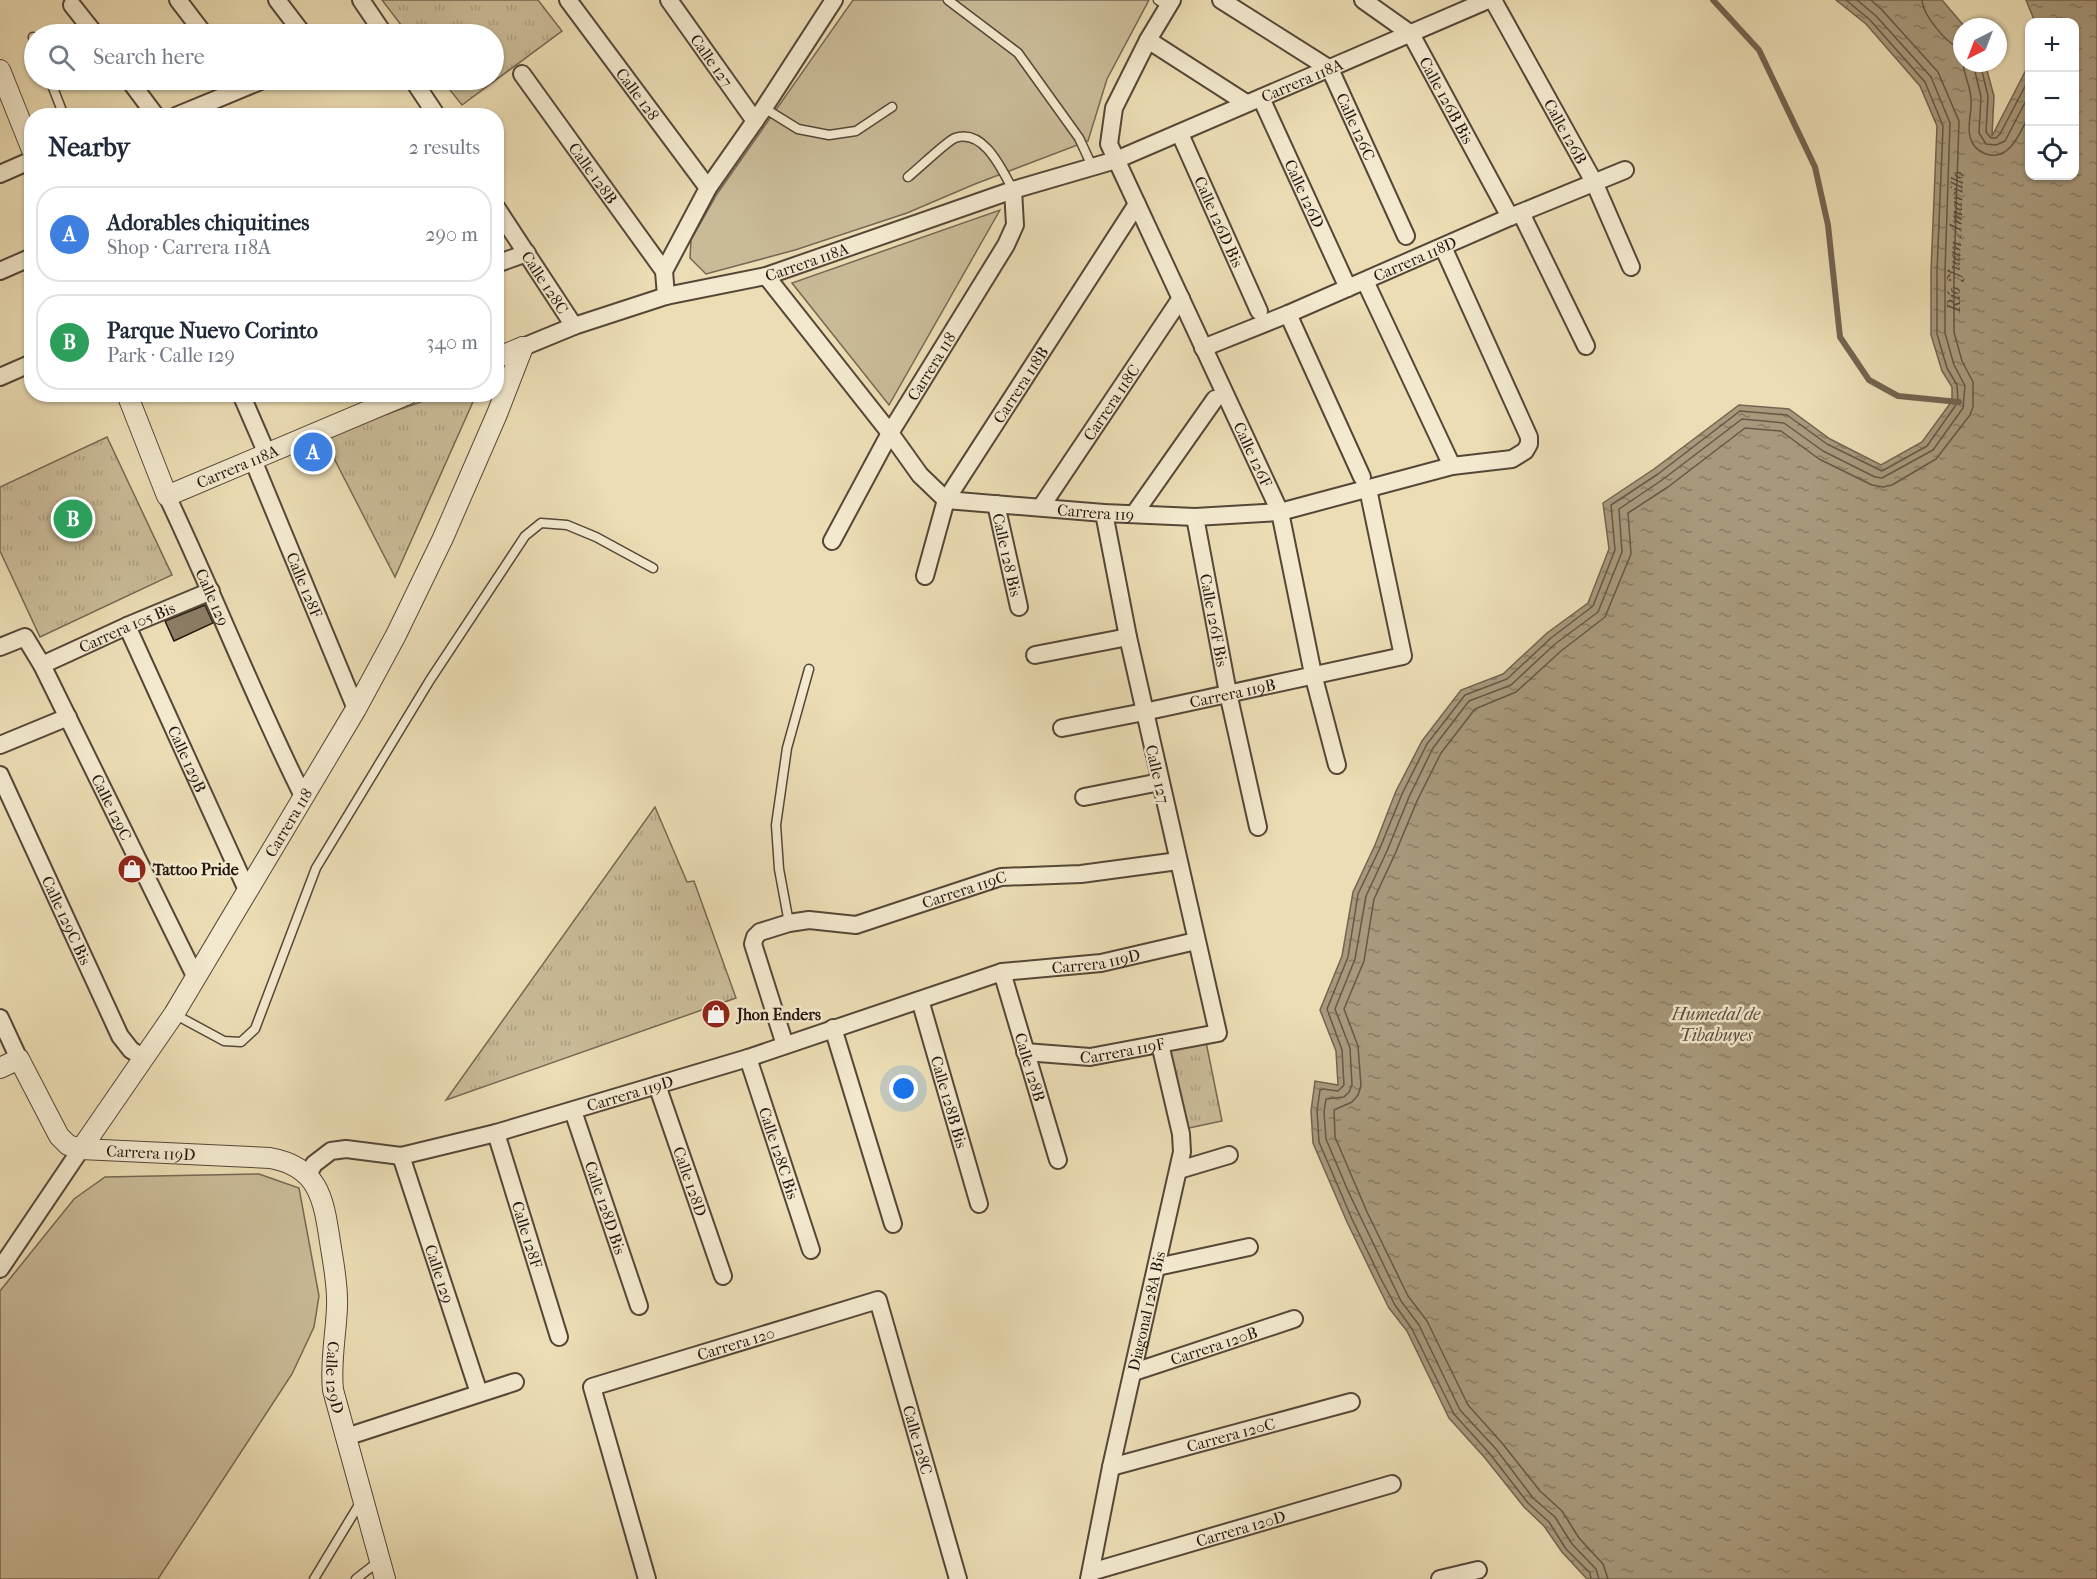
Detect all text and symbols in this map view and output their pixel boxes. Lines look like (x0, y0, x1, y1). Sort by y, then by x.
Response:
north arrow (1953, 18, 2007, 72)
map controls (2025, 18, 2079, 180)
button: + (2025, 18, 2079, 72)
search box (24, 24, 504, 90)
street label: Calle 127 (686, 31, 737, 91)
icon: search (45, 41, 78, 74)
text: Search here (93, 44, 205, 70)
street label: Carrera 118A (1258, 54, 1346, 106)
street label: Calle 126B Bis (1415, 54, 1478, 147)
street label: Calle 128 (612, 64, 663, 124)
button: − (2025, 72, 2079, 126)
street label: Calle 126C (1332, 90, 1379, 163)
street label: Calle 126B (1540, 96, 1591, 167)
button: locate (2025, 126, 2079, 180)
text: Nearby (48, 132, 130, 163)
text: 2 results (409, 136, 480, 159)
street label: Calle 128B (565, 139, 621, 207)
street label: Calle 126D (1280, 156, 1328, 231)
water label: Río Juan Amarillo (1944, 171, 1968, 313)
street label: Calle 126D Bis (1190, 173, 1247, 270)
text: Adorables chiquitines (107, 210, 309, 236)
text: A (63, 223, 76, 246)
text: 290 m (425, 223, 478, 246)
street label: Carrera 118D (1370, 233, 1460, 286)
text: Shop · Carrera 118A (107, 236, 271, 259)
street label: Carrera 118A (763, 239, 852, 286)
street label: Calle 128C (517, 248, 572, 317)
text: Parque Nuevo Corinto (107, 318, 318, 344)
street label: Carrera 118 (903, 329, 960, 404)
text: B (63, 331, 76, 354)
text: 340 m (426, 331, 478, 354)
street label: Carrera 118B (989, 343, 1052, 427)
text: Park · Calle 129 (107, 344, 235, 367)
street label: Carrera 118C (1079, 361, 1144, 444)
street label: Calle 126F (1229, 419, 1276, 490)
pin: A (294, 430, 332, 474)
street label: Carrera 118A (194, 441, 282, 492)
pin: B (54, 496, 92, 542)
street label: Carrera 119 (1056, 500, 1135, 524)
street label: Calle 128 Bis (988, 511, 1025, 598)
street label: Calle 128F (282, 549, 326, 621)
street label: Calle 129 (191, 566, 233, 629)
street label: Calle 126F Bis (1196, 572, 1232, 668)
street label: Carrera 105 Bis (76, 598, 178, 657)
street label: Carrera 119B (1188, 675, 1277, 712)
street label: Calle 129B (164, 723, 210, 795)
street label: Calle 127 (1142, 743, 1174, 806)
street label: Calle 129C (87, 771, 136, 844)
street label: Carrera 118 (261, 785, 317, 861)
shop icon: Tattoo Pride (116, 853, 148, 885)
place label: Tattoo Pride (152, 860, 239, 879)
street label: Carrera 119C (920, 867, 1009, 913)
street label: Calle 129C Bis (38, 873, 95, 968)
street label: Carrera 119D (1051, 945, 1142, 977)
shop icon: Jhon Enders (700, 998, 732, 1030)
water label: Humedal de Tibabuyes (1671, 1004, 1761, 1046)
place label: Jhon Enders (735, 1005, 821, 1025)
street label: Calle 128B (1011, 1030, 1049, 1104)
street label: Carrera 119F (1079, 1034, 1167, 1067)
street label: Calle 128B Bis (927, 1054, 971, 1150)
street label: Carrera 119D (585, 1072, 676, 1115)
your location (889, 1074, 918, 1103)
street label: Calle 128C Bis (755, 1105, 803, 1202)
street label: Carrera 119D (106, 1141, 196, 1164)
street label: Calle 128D (669, 1144, 711, 1219)
street label: Calle 128D Bis (581, 1159, 630, 1257)
street label: Calle 128F (508, 1199, 546, 1271)
street label: Calle 129 (421, 1242, 458, 1306)
street label: Diagonal 128A Bis (1124, 1249, 1169, 1373)
street label: Carrera 120 (695, 1323, 777, 1364)
street label: Carrera 120B (1168, 1323, 1260, 1369)
street label: Calle 129D (322, 1340, 348, 1416)
street label: Calle 128C (899, 1403, 937, 1477)
street label: Carrera 120C (1184, 1414, 1277, 1456)
street label: Carrera 120D (1194, 1507, 1288, 1551)

